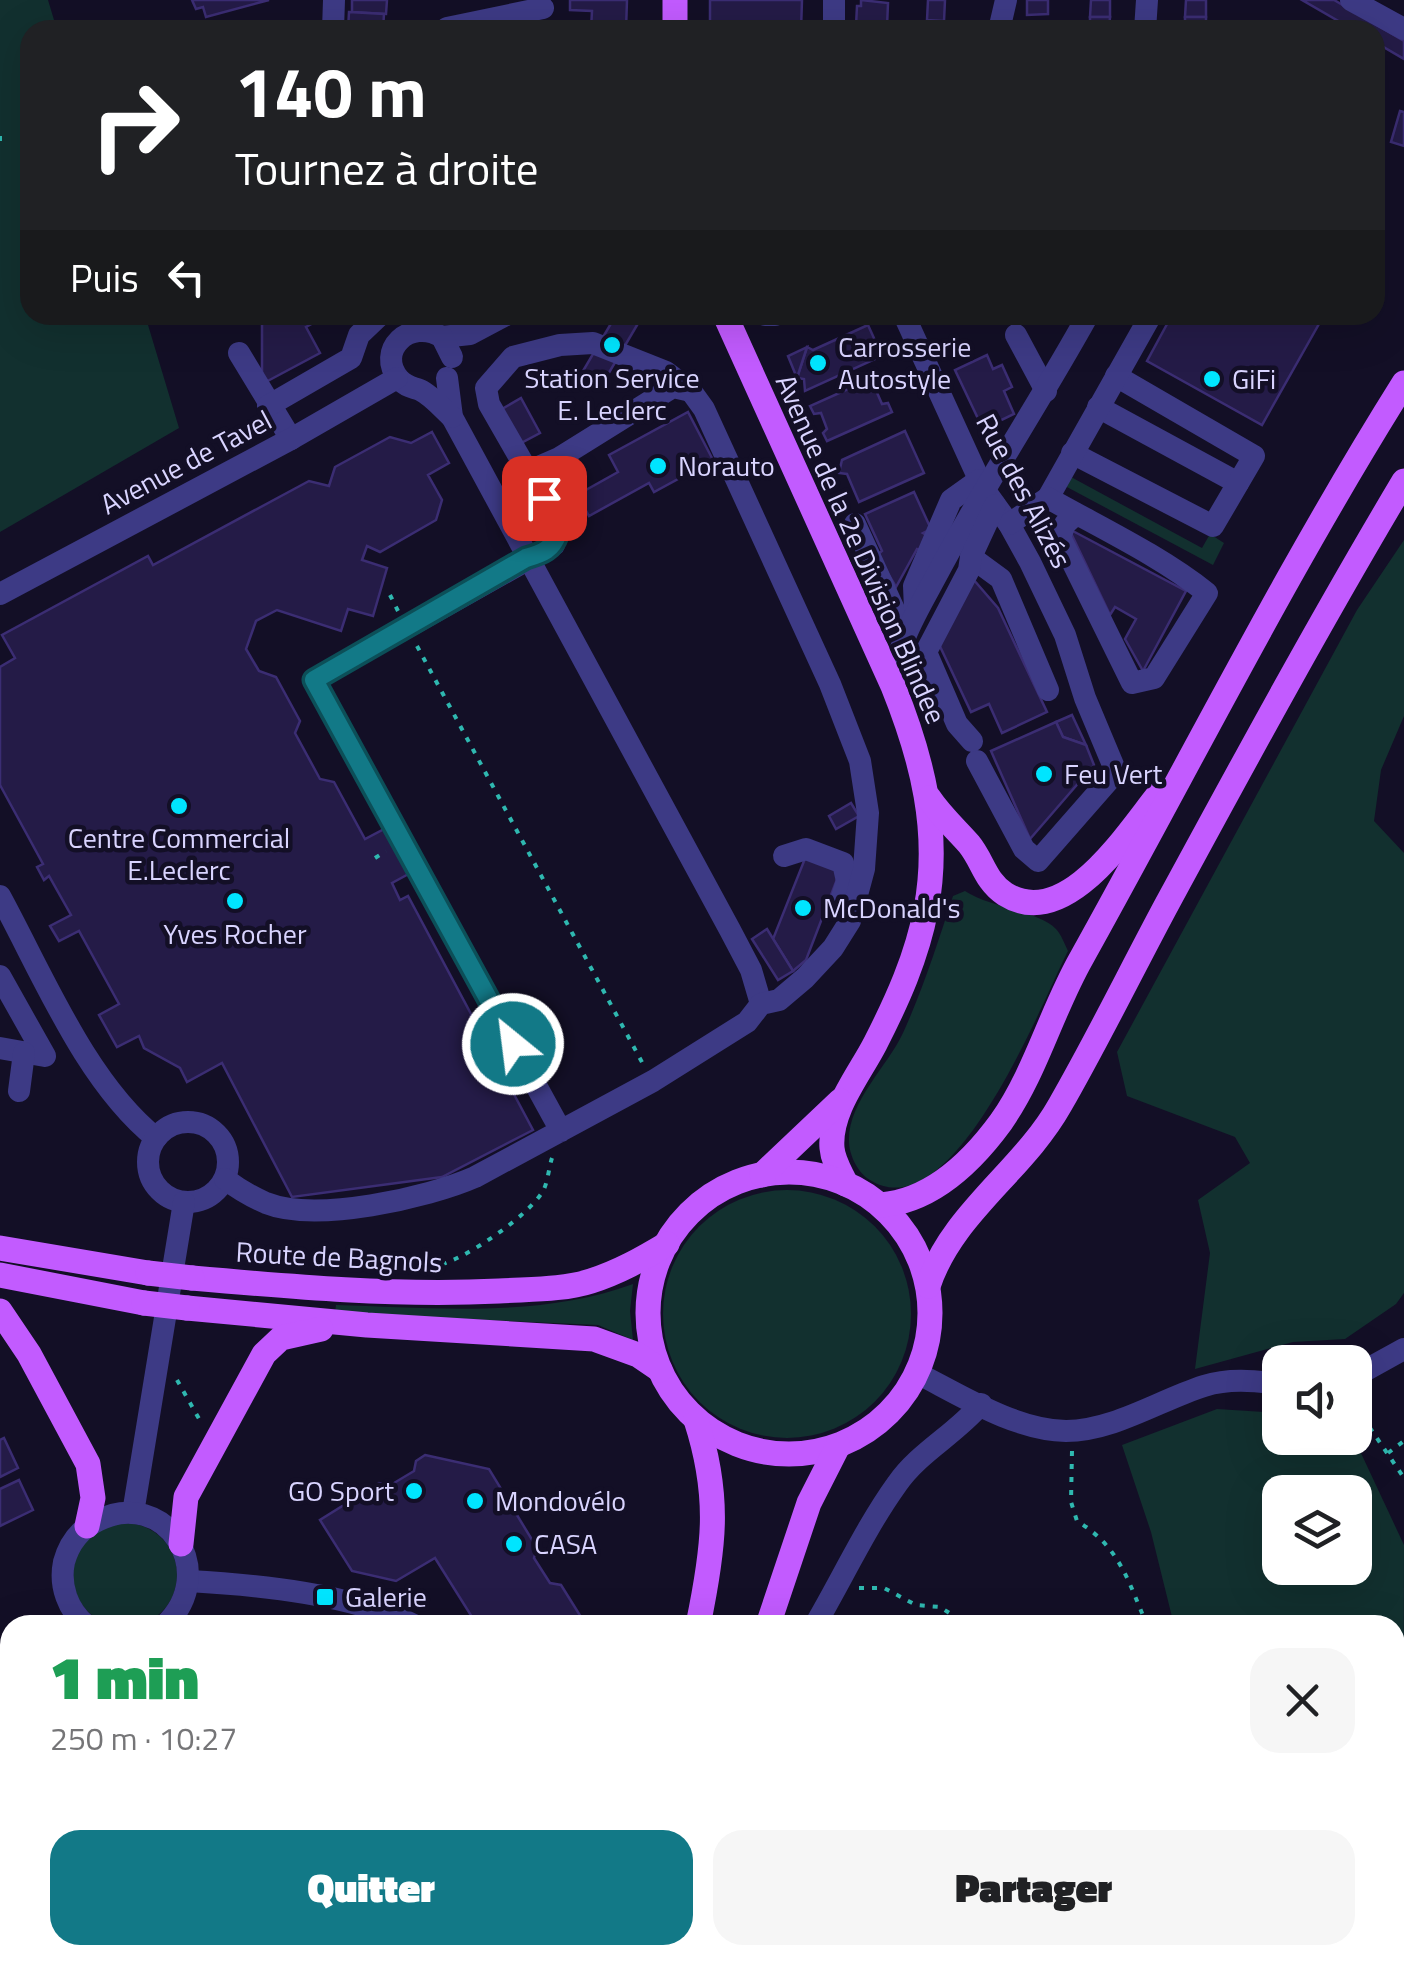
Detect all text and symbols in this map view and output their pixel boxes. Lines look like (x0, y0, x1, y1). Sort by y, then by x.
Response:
text: 140 m (235, 38, 427, 144)
icon: right (70, 60, 200, 190)
text: Tournez à droite (235, 134, 539, 202)
text: Puis (70, 249, 139, 307)
icon: left (159, 250, 214, 305)
place label: Carrosserie Autostyle (838, 325, 971, 400)
marker: Station Service E. Leclerc (601, 334, 623, 356)
marker: Carrosserie Autostyle (807, 352, 829, 374)
place label: Station Service E. Leclerc (524, 356, 700, 431)
place label: GiFi (1232, 357, 1276, 400)
street label: Avenue de la 2e Division Blindee (765, 367, 958, 730)
marker: GiFi (1201, 368, 1223, 390)
street label: Avenue de Tavel (92, 398, 279, 525)
street label: Rue des Alizés (966, 406, 1083, 576)
place label: Norauto (678, 444, 775, 487)
marker: Norauto (647, 455, 669, 477)
pin (502, 456, 587, 541)
icon: arrive (517, 471, 572, 526)
place label: Feu Vert (1064, 752, 1163, 795)
marker: Feu Vert (1033, 763, 1055, 785)
marker: Centre Commercial E.Leclerc (168, 795, 190, 817)
place label: Centre Commercial E.Leclerc (68, 816, 290, 891)
place label: McDonald's (823, 886, 960, 929)
marker: Yves Rocher (224, 890, 246, 912)
marker: McDonald's (792, 897, 814, 919)
place label: Yves Rocher (163, 912, 307, 955)
position arrow (461, 992, 565, 1096)
street label: Route de Bagnols (235, 1230, 443, 1283)
map controls (1262, 1345, 1372, 1585)
button: sound (1262, 1345, 1372, 1455)
place label: GO Sport (288, 1469, 394, 1512)
button: layers (1262, 1475, 1372, 1585)
place label: Mondovélo (495, 1479, 626, 1522)
marker: GO Sport (403, 1480, 425, 1502)
marker: Mondovélo (464, 1490, 486, 1512)
place label: CASA (534, 1522, 598, 1565)
marker: CASA (503, 1533, 525, 1555)
place label: Galerie (345, 1575, 427, 1618)
marker: Galerie (314, 1586, 336, 1608)
text: 1 min (50, 1631, 199, 1722)
button: close (1250, 1648, 1355, 1753)
text: 250 m · 10:27 (50, 1714, 237, 1762)
button: Quitter (50, 1830, 693, 1945)
button: Partager (713, 1830, 1355, 1945)

